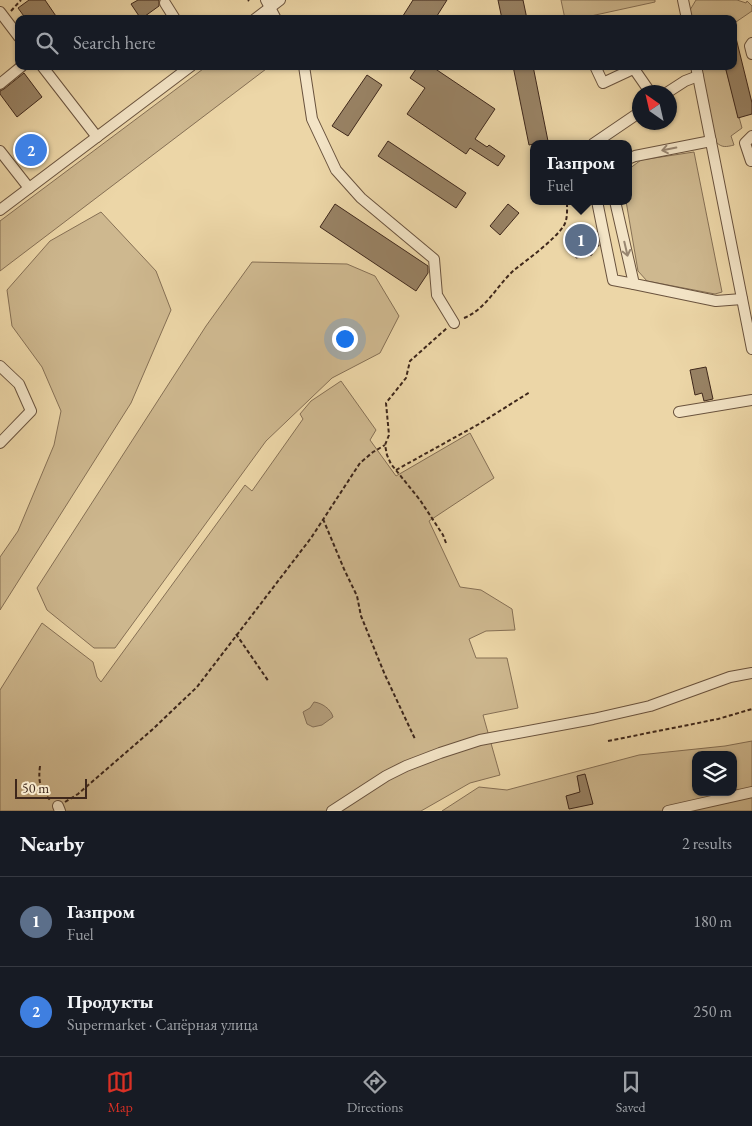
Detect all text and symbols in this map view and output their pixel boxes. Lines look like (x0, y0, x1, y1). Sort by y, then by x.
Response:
search box (15, 15, 737, 70)
icon: search (33, 29, 61, 57)
text: Search here (73, 30, 155, 55)
north arrow (632, 85, 677, 130)
pin: 2 (15, 131, 47, 169)
popup (530, 140, 632, 205)
one-way arrow (662, 145, 678, 154)
text: Газпром (547, 150, 615, 175)
text: Fuel (547, 175, 574, 196)
pin: 1 (565, 221, 597, 259)
one-way arrow (622, 240, 631, 256)
your location (332, 326, 358, 352)
map controls (692, 751, 737, 796)
button: layers (692, 751, 737, 796)
scale bar (15, 776, 88, 799)
text: 50 m (22, 779, 49, 797)
text: Nearby (20, 830, 84, 857)
text: 2 results (682, 833, 732, 854)
text: Газпром (67, 899, 135, 924)
text: 1 (32, 911, 40, 932)
text: 180 m (693, 911, 732, 932)
text: Fuel (67, 924, 94, 945)
text: Продукты (67, 989, 153, 1014)
text: 2 (32, 1001, 40, 1022)
text: 250 m (693, 1001, 732, 1022)
text: Supermarket · Сапёрная улица (67, 1014, 258, 1035)
tab: Map (106, 1068, 134, 1116)
tab: Directions (347, 1068, 403, 1116)
tab: Saved (616, 1068, 646, 1116)

